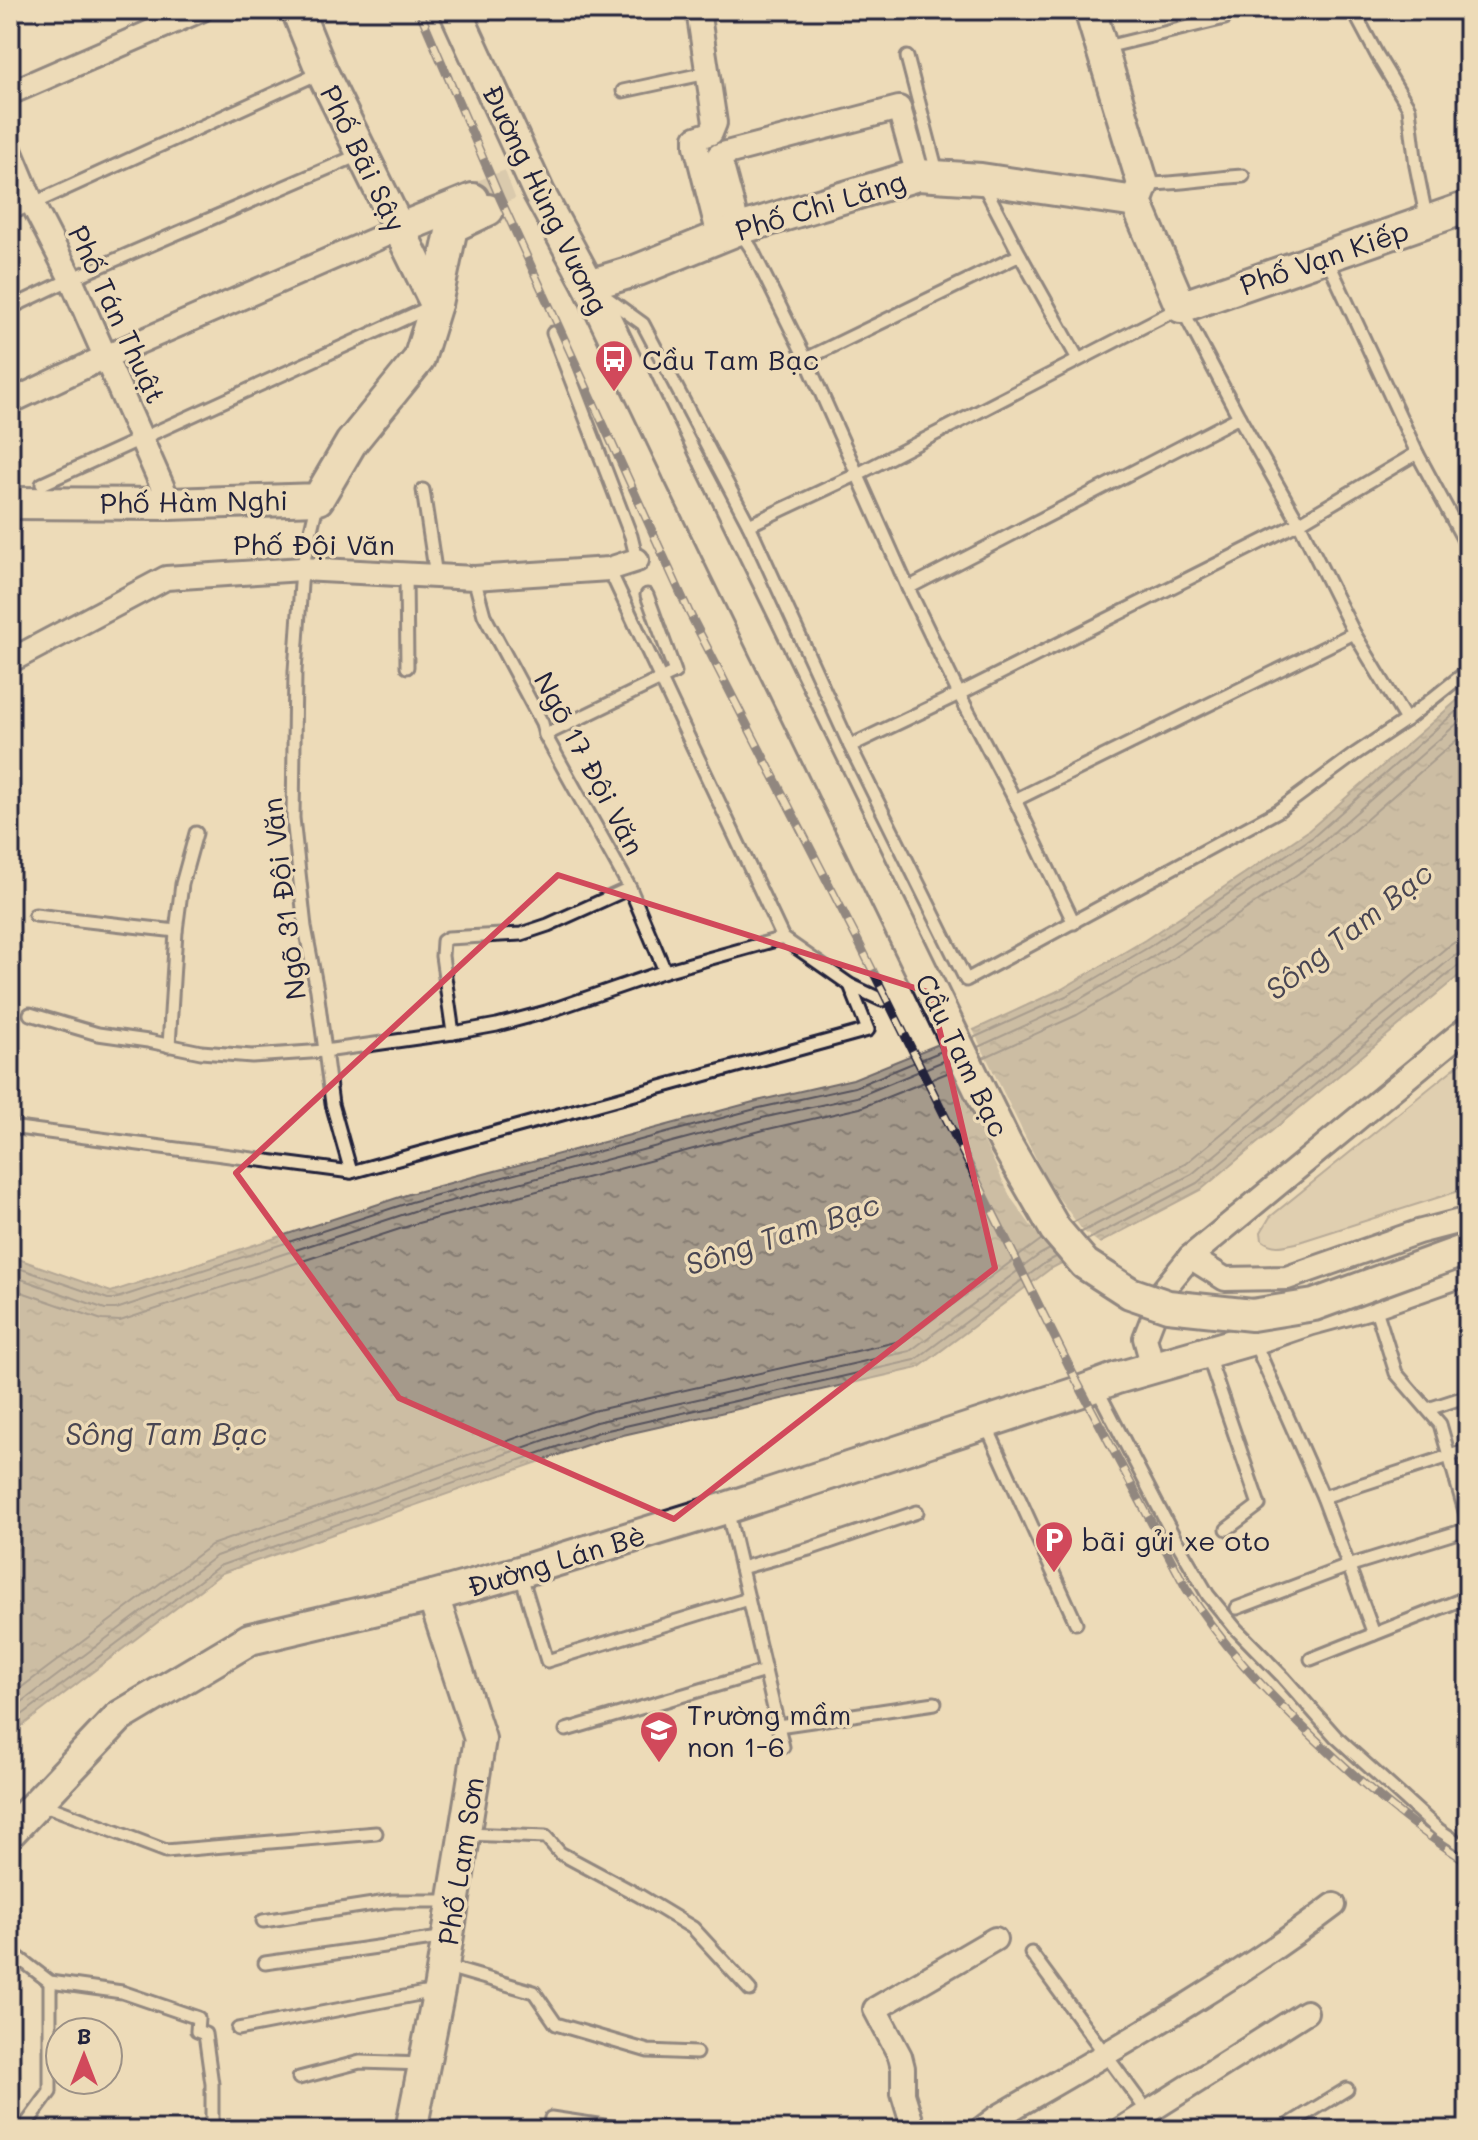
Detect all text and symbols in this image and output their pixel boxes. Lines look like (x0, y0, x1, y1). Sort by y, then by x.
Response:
street label: Phố Bãi Sậy (313, 79, 415, 237)
street label: Đường Hùng Vương (475, 79, 617, 319)
street label: Phố Chi Lăng (731, 162, 909, 248)
street label: Phố Vạn Kiếp (1235, 211, 1413, 303)
street label: Phố Tán Thuật (61, 219, 175, 409)
bus stop icon: Cầu Tam Bạc (593, 338, 635, 393)
place label: Cầu Tam Bạc (642, 341, 819, 377)
street label: Phố Hàm Nghi (99, 481, 289, 521)
street label: Phố Đội Văn (233, 526, 395, 562)
street label: Ngõ 17 Đội Văn (527, 665, 653, 861)
street label: Ngõ 31 Đội Văn (253, 796, 313, 1002)
water label: Sông Tam Bạc (1256, 852, 1440, 1008)
street label: Cầu Tam Bạc (908, 967, 1018, 1143)
water label: Sông Tam Bạc (680, 1183, 884, 1283)
water label: Sông Tam Bạc (65, 1413, 267, 1453)
street label: Đường Lán Bè (463, 1516, 649, 1604)
parking icon: bãi gửi xe oto (1033, 1519, 1075, 1574)
place label: bãi gửi xe oto (1082, 1522, 1270, 1558)
place label: Trường mầm non 1-6 (687, 1696, 851, 1764)
school or university icon: Trường mầm non 1-6 (638, 1709, 680, 1764)
street label: Phố Lam Sơn (429, 1774, 491, 1948)
north arrow (44, 2016, 124, 2096)
text: B (77, 2021, 91, 2050)

